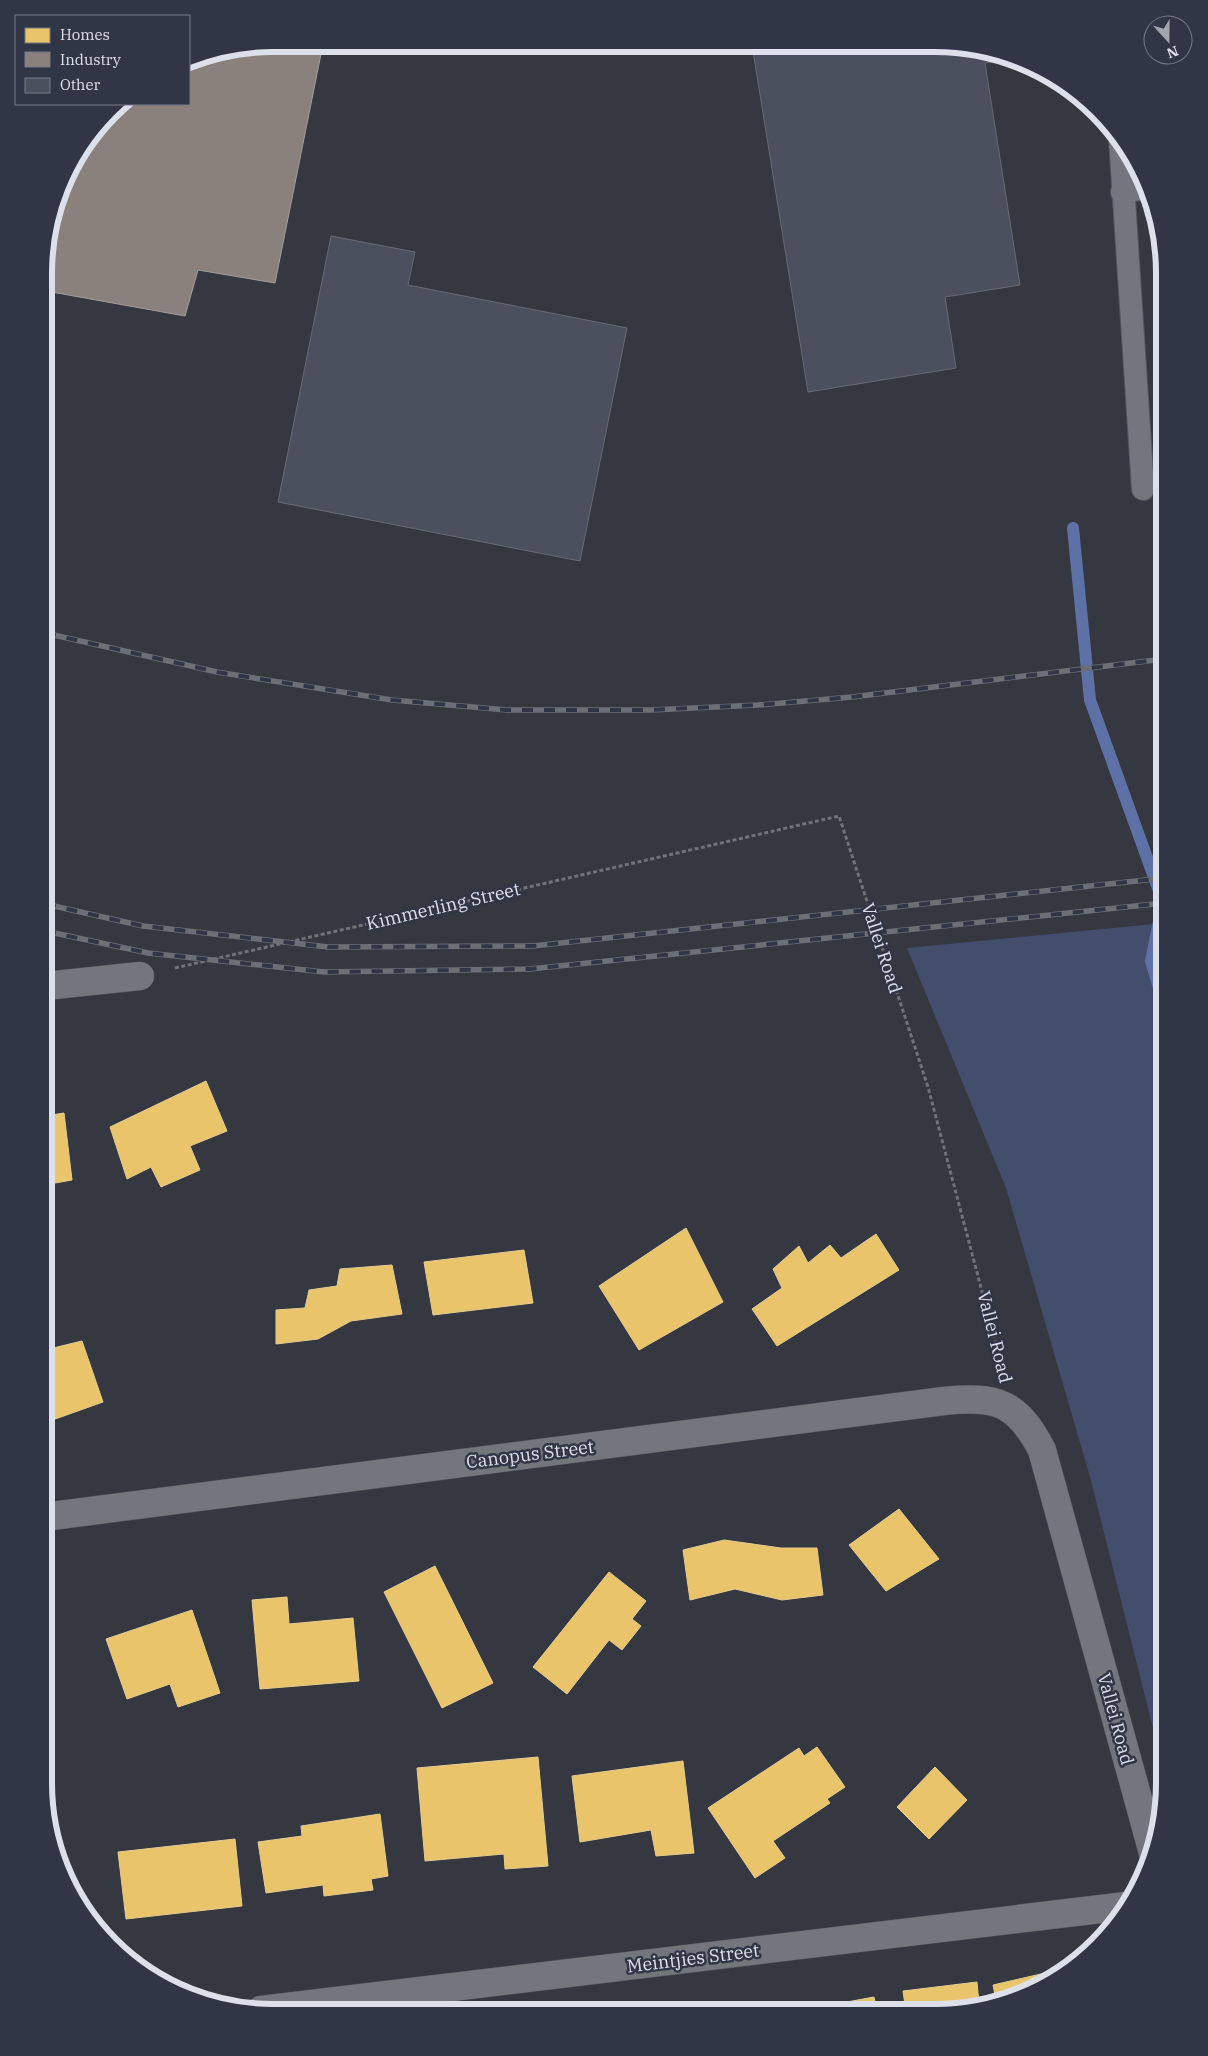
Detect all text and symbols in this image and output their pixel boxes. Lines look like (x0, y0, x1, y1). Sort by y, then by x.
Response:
legend (15, 15, 190, 105)
north arrow (1143, 15, 1193, 65)
text: Homes (60, 25, 110, 44)
text: N (1164, 42, 1181, 63)
text: Industry (60, 50, 121, 69)
text: Other (60, 75, 100, 94)
street label: Kimmerling Street (364, 877, 522, 935)
street label: Vallei Road (857, 900, 907, 996)
street label: Vallei Road (972, 1289, 1018, 1385)
street label: Canopus Street (465, 1435, 595, 1473)
street label: Vallei Road (1093, 1671, 1139, 1767)
street label: Meintjies Street (626, 1938, 760, 1978)

